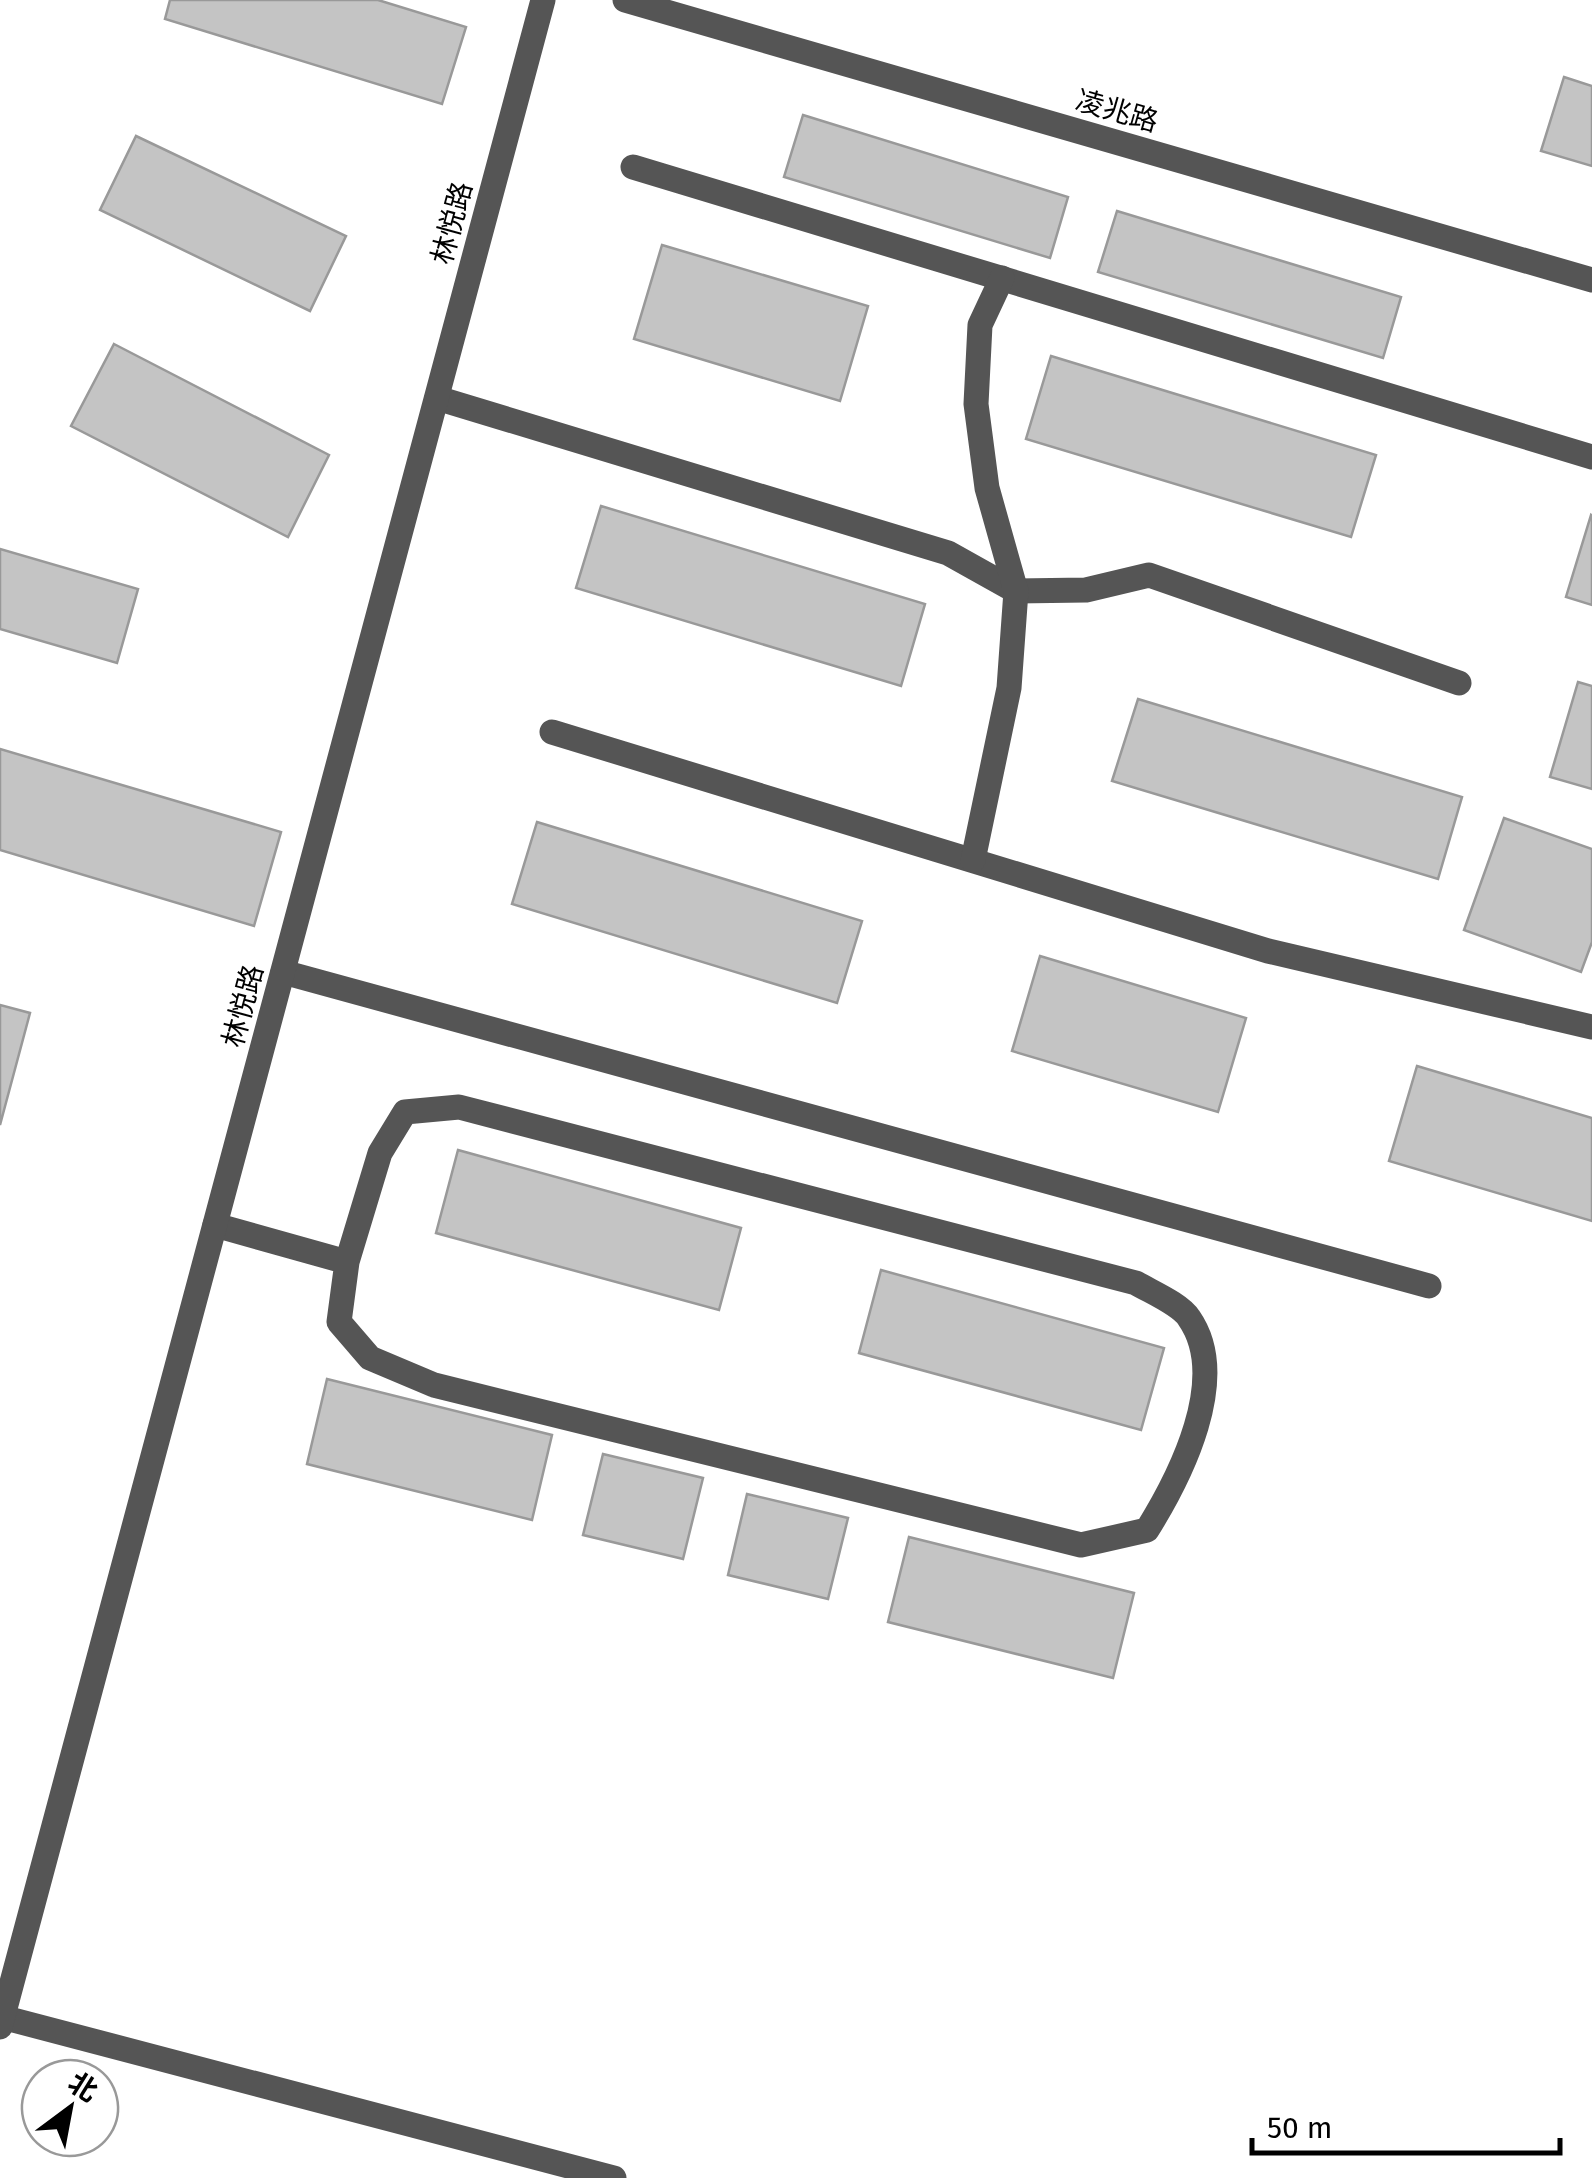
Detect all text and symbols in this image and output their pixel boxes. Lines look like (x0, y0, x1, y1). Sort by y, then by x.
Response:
street label: 凌兆路 (1072, 84, 1162, 138)
street label: 林悦路 (425, 178, 479, 268)
street label: 林悦路 (216, 961, 270, 1051)
north arrow (20, 2058, 120, 2158)
text: 北 (62, 2066, 104, 2109)
scale bar (1252, 2093, 1560, 2155)
text: 50 m (1267, 2110, 1332, 2146)

